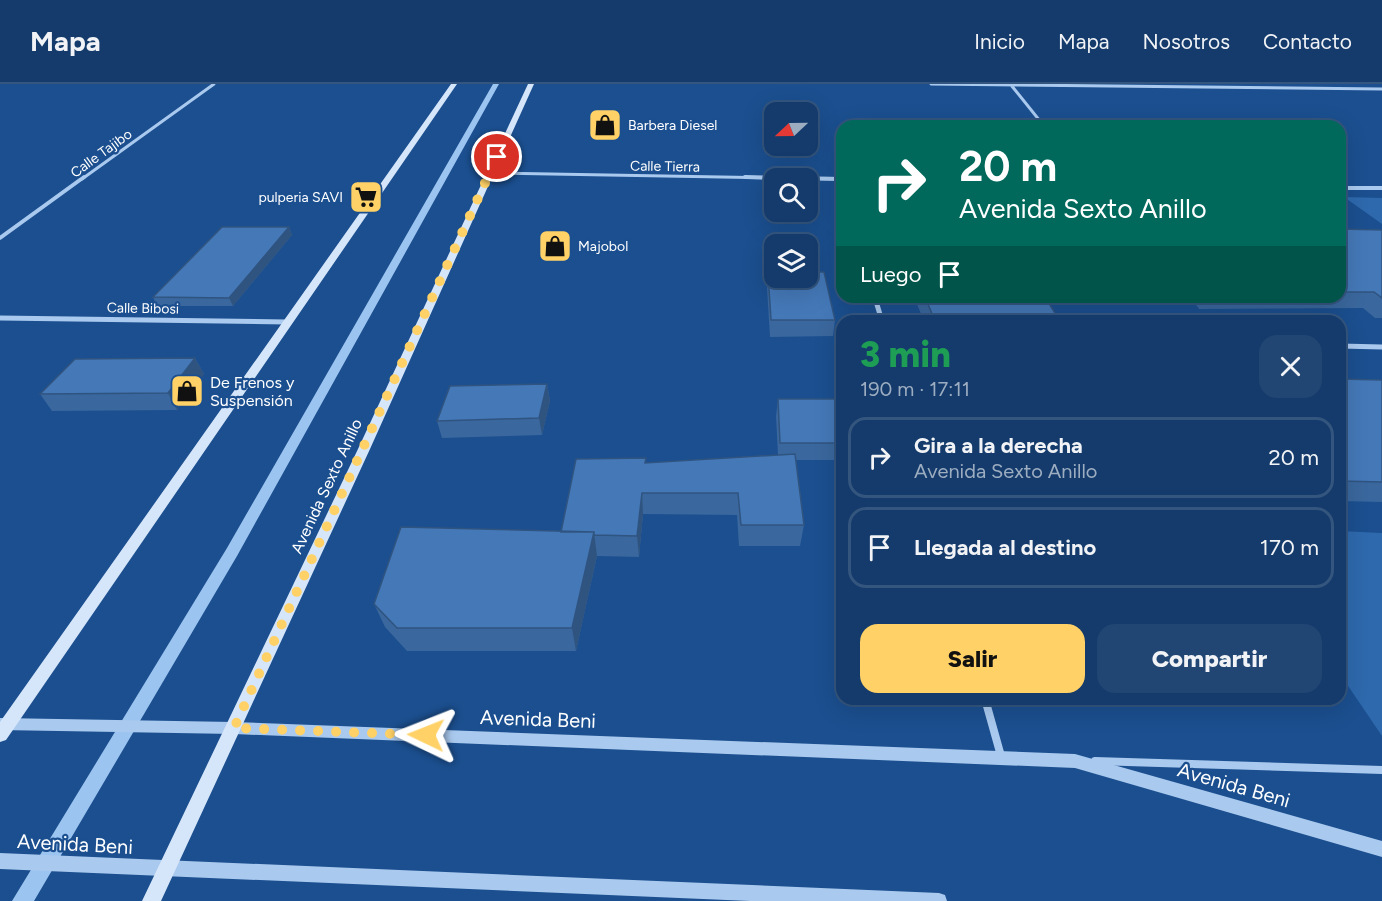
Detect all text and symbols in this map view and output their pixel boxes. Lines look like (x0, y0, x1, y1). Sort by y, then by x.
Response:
text: Mapa (30, 24, 101, 58)
text: Inicio (974, 29, 1025, 54)
text: Mapa (1058, 29, 1110, 54)
text: Nosotros (1143, 29, 1230, 54)
text: Contacto (1263, 29, 1352, 54)
north arrow (764, 102, 818, 156)
map controls (764, 102, 818, 288)
shop icon: Barbera Diesel (587, 107, 623, 143)
place label: Barbera Diesel (628, 117, 717, 134)
street label: Calle Tajibo (67, 125, 135, 181)
pin (471, 131, 522, 182)
icon: arrive (480, 140, 513, 173)
text: 20 m (959, 141, 1057, 192)
icon: right (860, 144, 938, 222)
street label: Calle Tierra (630, 157, 700, 176)
button: search (764, 168, 818, 222)
supermarket icon: pulperia SAVI (348, 179, 384, 215)
place label: pulperia SAVI (258, 189, 343, 206)
text: Avenida Sexto Anillo (959, 192, 1207, 225)
shop icon: Majobol (537, 228, 573, 264)
button: layers (764, 234, 818, 288)
place label: Majobol (578, 238, 628, 255)
icon: arrive (933, 258, 966, 291)
text: Luego (860, 261, 921, 288)
street label: Calle Bibosi (107, 299, 179, 318)
text: 3 min (860, 333, 951, 376)
button: close (1259, 335, 1322, 398)
shop icon: De Frenos y Suspensión (169, 373, 205, 409)
place label: De Frenos y Suspensión (210, 373, 295, 410)
text: 190 m · 17:11 (860, 377, 970, 401)
street label: Avenida Sexto Anillo (287, 416, 366, 557)
text: Gira a la derecha (914, 432, 1083, 459)
icon: right (863, 441, 896, 474)
text: 20 m (1268, 444, 1319, 471)
text: Avenida Sexto Anillo (914, 459, 1097, 483)
icon: arrive (863, 531, 896, 564)
text: Llegada al destino (914, 534, 1096, 561)
text: 170 m (1260, 534, 1319, 561)
button: Salir (860, 624, 1085, 693)
button: Compartir (1097, 624, 1322, 693)
position arrow (394, 703, 458, 767)
street label: Avenida Beni (480, 705, 596, 733)
street label: Avenida Beni (1175, 757, 1293, 813)
street label: Avenida Beni (16, 829, 134, 859)

